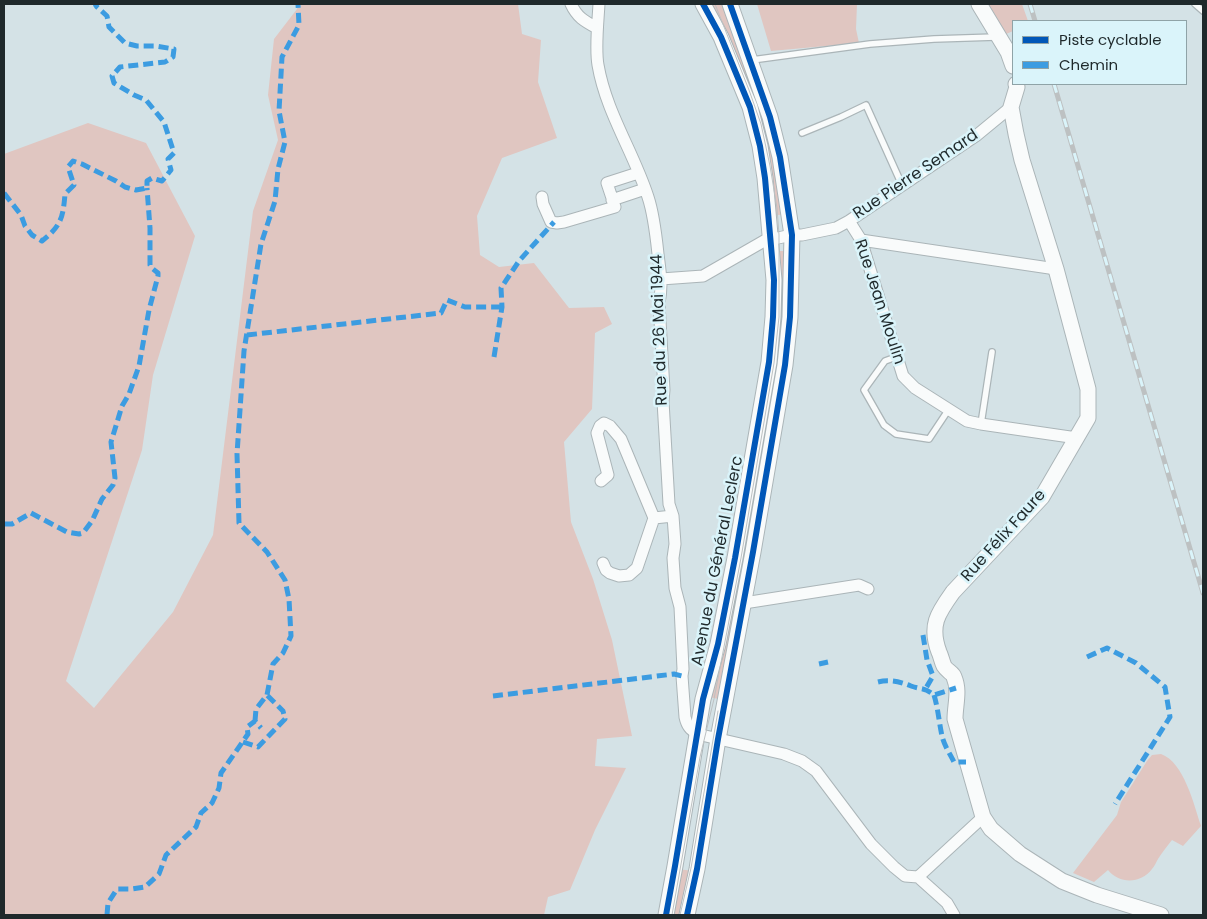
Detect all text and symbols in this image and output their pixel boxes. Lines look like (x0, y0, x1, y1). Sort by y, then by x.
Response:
legend (1012, 20, 1187, 85)
text: Piste cyclable (1059, 29, 1162, 50)
text: Chemin (1059, 54, 1118, 75)
street label: Rue Pierre Semard (850, 126, 982, 224)
street label: Rue Jean Moulin (850, 237, 908, 367)
street label: Rue du 26 Mai 1944 (648, 254, 672, 406)
street label: Avenue du Général Leclerc (688, 454, 748, 668)
street label: Rue Félix Faure (958, 486, 1050, 586)

